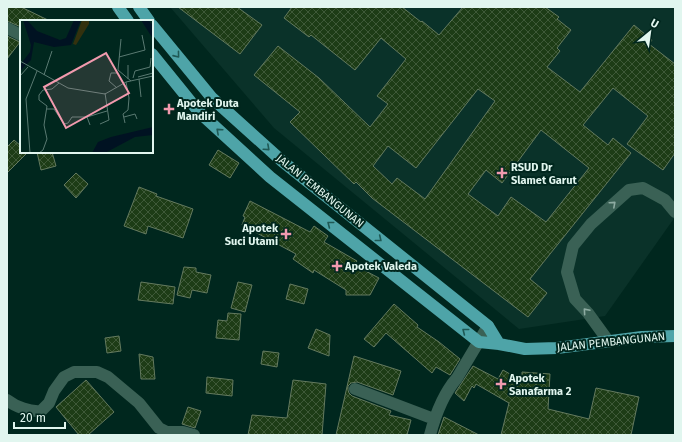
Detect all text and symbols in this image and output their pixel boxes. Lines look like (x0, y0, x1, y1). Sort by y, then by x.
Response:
north arrow (630, 12, 670, 52)
text: U (648, 16, 661, 31)
inset map (20, 20, 153, 153)
one-way arrow (172, 51, 179, 58)
place label: Apotek Duta Mandiri (176, 97, 239, 123)
marker: Apotek Duta Mandiri (164, 104, 174, 114)
one-way arrow (217, 129, 224, 136)
one-way arrow (263, 143, 270, 150)
street label: JALAN PEMBANGUNAN (274, 152, 366, 230)
place label: RSUD Dr Slamet Garut (511, 161, 578, 187)
marker: RSUD Dr Slamet Garut (496, 167, 508, 179)
one-way arrow (609, 201, 616, 208)
place label: Apotek Suci Utami (225, 222, 279, 248)
one-way arrow (327, 222, 334, 229)
marker: Apotek Suci Utami (281, 229, 291, 239)
one-way arrow (375, 234, 382, 241)
place label: Apotek Valeda (344, 260, 417, 273)
marker: Apotek Valeda (332, 261, 342, 271)
one-way arrow (584, 308, 591, 316)
one-way arrow (462, 328, 469, 335)
street label: JALAN PEMBANGUNAN (556, 330, 666, 354)
place label: Apotek Sanafarma 2 (508, 372, 572, 398)
marker: Apotek Sanafarma 2 (496, 379, 506, 389)
scale bar (14, 404, 65, 430)
text: 20 m (20, 411, 46, 425)

